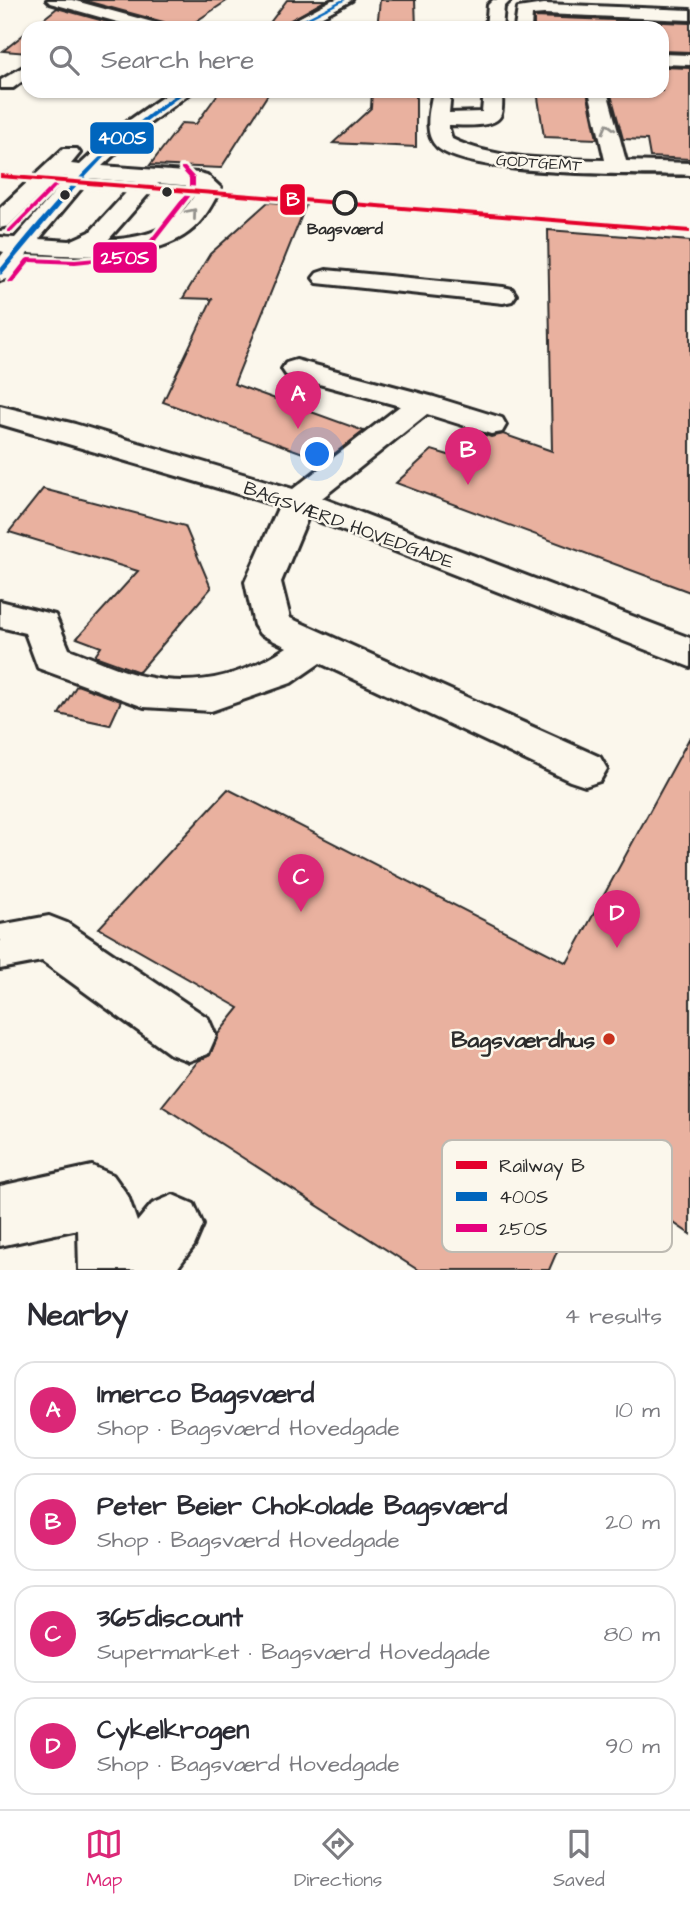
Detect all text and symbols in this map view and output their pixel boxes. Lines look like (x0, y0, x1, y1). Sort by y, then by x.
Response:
search box (21, 21, 669, 98)
icon: search (45, 41, 83, 79)
text: Search here (101, 42, 254, 78)
line badge: 400S (89, 121, 155, 155)
one-way arrow (602, 123, 617, 135)
text: 400S (97, 125, 147, 152)
street label: GODTGEMT (495, 149, 583, 177)
line badge: B (279, 183, 306, 216)
unlabelled marker (160, 185, 174, 199)
text: B (286, 187, 300, 214)
unlabelled marker (58, 188, 72, 202)
marker: Bagsværd (333, 191, 357, 215)
one-way arrow (184, 209, 196, 222)
place label: Bagsværd (307, 218, 384, 242)
line badge: 250S (92, 241, 158, 274)
text: 250S (100, 245, 149, 272)
pin: A (275, 371, 321, 429)
pin: B (445, 427, 491, 485)
your location (300, 437, 334, 471)
street label: BAGSVÆRD HOVEDGADE (240, 475, 457, 576)
pin: C (278, 854, 324, 912)
pin: D (594, 890, 640, 948)
place label: Bagsværdhus (451, 1024, 595, 1057)
marker: Bagsværdhus (601, 1031, 617, 1047)
legend (442, 1140, 672, 1252)
text: Railway B (499, 1153, 585, 1181)
text: 400S (499, 1184, 548, 1211)
text: 250S (499, 1216, 548, 1243)
text: Nearby (28, 1295, 128, 1337)
text: 4 results (564, 1300, 662, 1332)
text: Imerco Bagsværd (97, 1376, 314, 1412)
text: A (46, 1394, 60, 1426)
text: 10 m (615, 1394, 660, 1426)
text: Shop · Bagsværd Hovedgade (97, 1412, 400, 1444)
text: Peter Beier Chokolade Bagsværd (97, 1488, 507, 1524)
text: B (45, 1506, 61, 1538)
text: 20 m (605, 1506, 660, 1538)
text: Shop · Bagsværd Hovedgade (97, 1524, 400, 1556)
text: 365discount (97, 1600, 243, 1636)
text: C (45, 1618, 61, 1650)
text: 80 m (603, 1618, 660, 1650)
text: Supermarket · Bagsværd Hovedgade (97, 1636, 490, 1668)
text: Cykelkrogen (97, 1712, 249, 1748)
text: D (46, 1730, 60, 1762)
text: 90 m (605, 1730, 660, 1762)
text: Shop · Bagsværd Hovedgade (97, 1748, 400, 1780)
tab: Map (85, 1825, 123, 1894)
tab: Directions (294, 1825, 382, 1894)
tab: Saved (553, 1825, 605, 1894)

